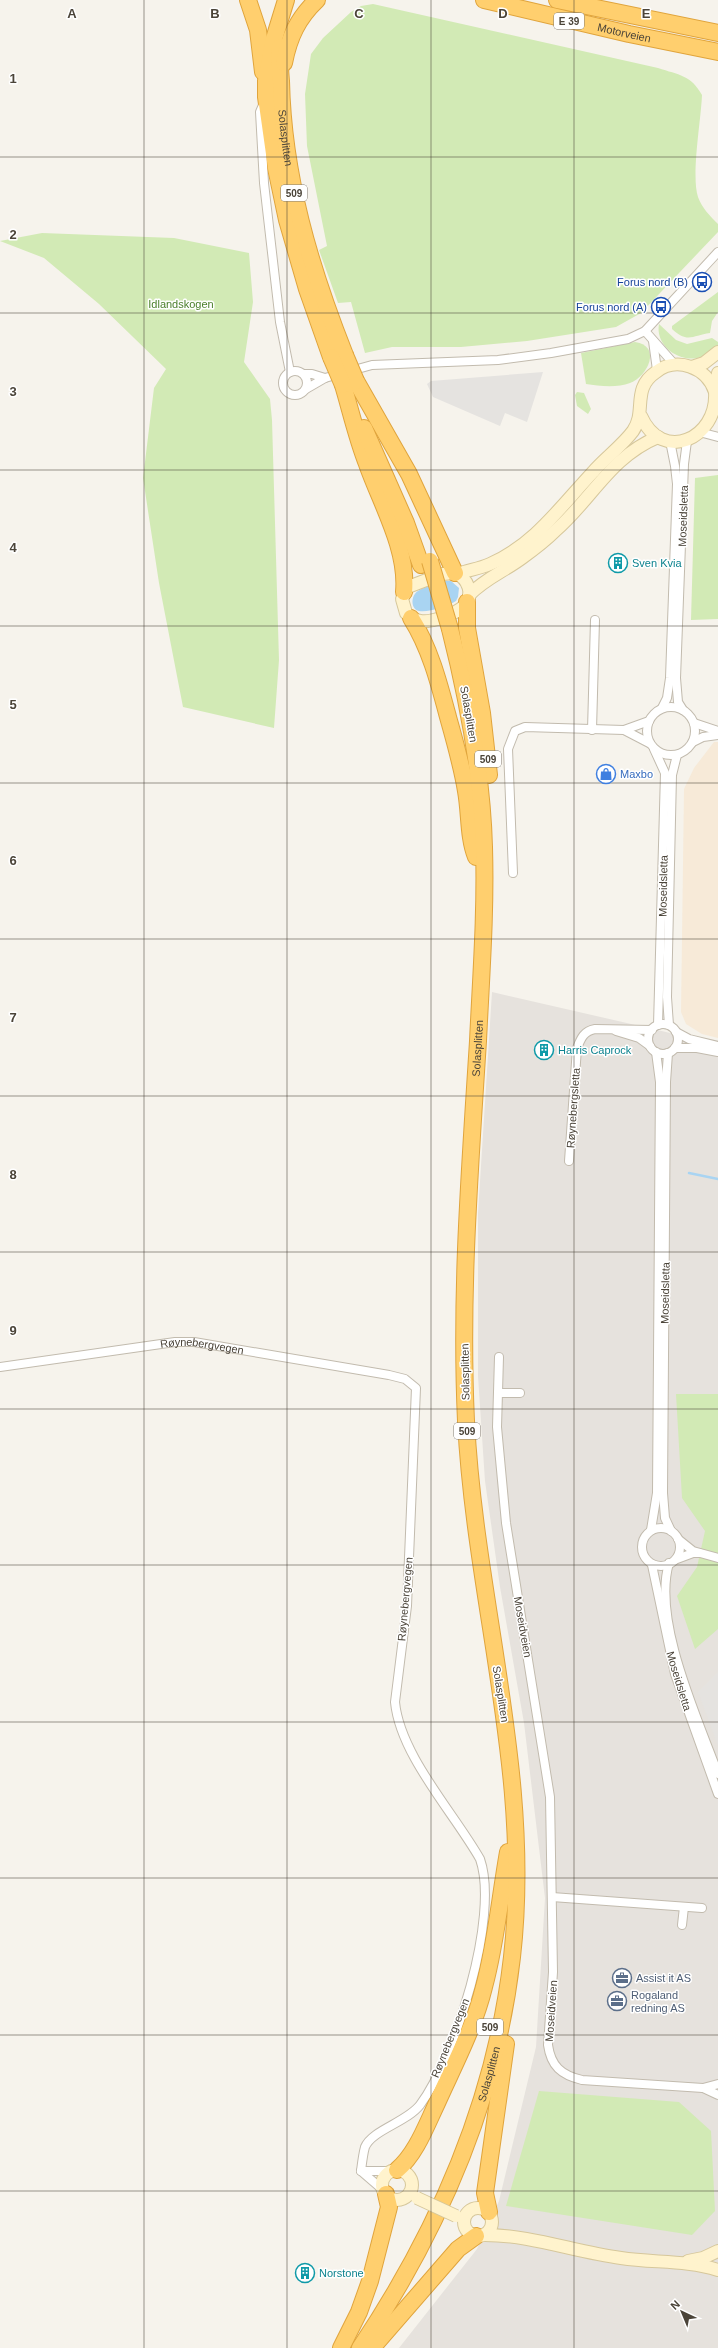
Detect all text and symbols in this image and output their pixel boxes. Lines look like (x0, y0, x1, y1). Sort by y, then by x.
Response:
text: A (67, 6, 77, 21)
text: B (210, 6, 220, 21)
text: C (354, 6, 364, 21)
text: D (498, 6, 508, 21)
text: E (642, 6, 651, 21)
road number: E 39 (554, 13, 584, 29)
street label: Motorveien (596, 21, 652, 44)
text: 1 (9, 71, 17, 86)
street label: Solasplitten (276, 109, 295, 167)
road number: 509 (281, 185, 307, 201)
text: 2 (9, 227, 17, 242)
bus stop icon: Forus nord (B) (691, 271, 713, 293)
place label: Forus nord (B) (617, 276, 688, 288)
bus stop icon: Forus nord (A) (650, 296, 672, 318)
park label: Idlandskogen (148, 298, 214, 310)
place label: Forus nord (A) (576, 301, 647, 313)
text: 3 (9, 384, 17, 399)
street label: Moseidsletta (676, 484, 690, 547)
text: 4 (9, 540, 17, 555)
building icon: Sven Kvia (607, 552, 629, 574)
place label: Sven Kvia (632, 557, 682, 569)
street label: Solasplitten (458, 685, 480, 743)
text: 5 (9, 697, 17, 712)
road number: 509 (475, 751, 501, 767)
shop icon: Maxbo (595, 763, 617, 785)
place label: Maxbo (620, 768, 653, 780)
text: 6 (9, 853, 17, 868)
street label: Moseidsletta (656, 854, 670, 917)
text: 7 (9, 1010, 17, 1025)
street label: Solasplitten (470, 1020, 485, 1077)
building icon: Harris Caprock (533, 1039, 555, 1061)
place label: Harris Caprock (558, 1044, 632, 1056)
street label: Røynebergsletta (564, 1066, 582, 1149)
text: 8 (9, 1167, 17, 1182)
street label: Moseidsletta (658, 1261, 672, 1324)
text: 9 (9, 1323, 17, 1338)
street label: Røynebergvegen (159, 1336, 245, 1356)
street label: Solasplitten (459, 1343, 471, 1401)
road number: 509 (454, 1423, 480, 1439)
street label: Røynebergvegen (395, 1556, 415, 1642)
street label: Moseidveien (512, 1596, 534, 1658)
street label: Moseidsletta (664, 1650, 694, 1713)
street label: Solasplitten (491, 1665, 511, 1723)
office icon: Assist it AS (611, 1967, 633, 1989)
place label: Assist it AS (636, 1972, 691, 1984)
street label: Moseidveien (543, 1980, 559, 2042)
place label: Rogaland redning AS (631, 1989, 685, 2014)
office icon: Rogaland redning AS (606, 1990, 628, 2012)
street label: Røynebergvegen (429, 1997, 471, 2079)
road number: 509 (477, 2019, 503, 2035)
street label: Solasplitten (475, 2045, 502, 2103)
building icon: Norstone (294, 2262, 316, 2284)
place label: Norstone (319, 2267, 364, 2279)
north arrow (662, 2292, 702, 2332)
text: N (668, 2298, 682, 2312)

